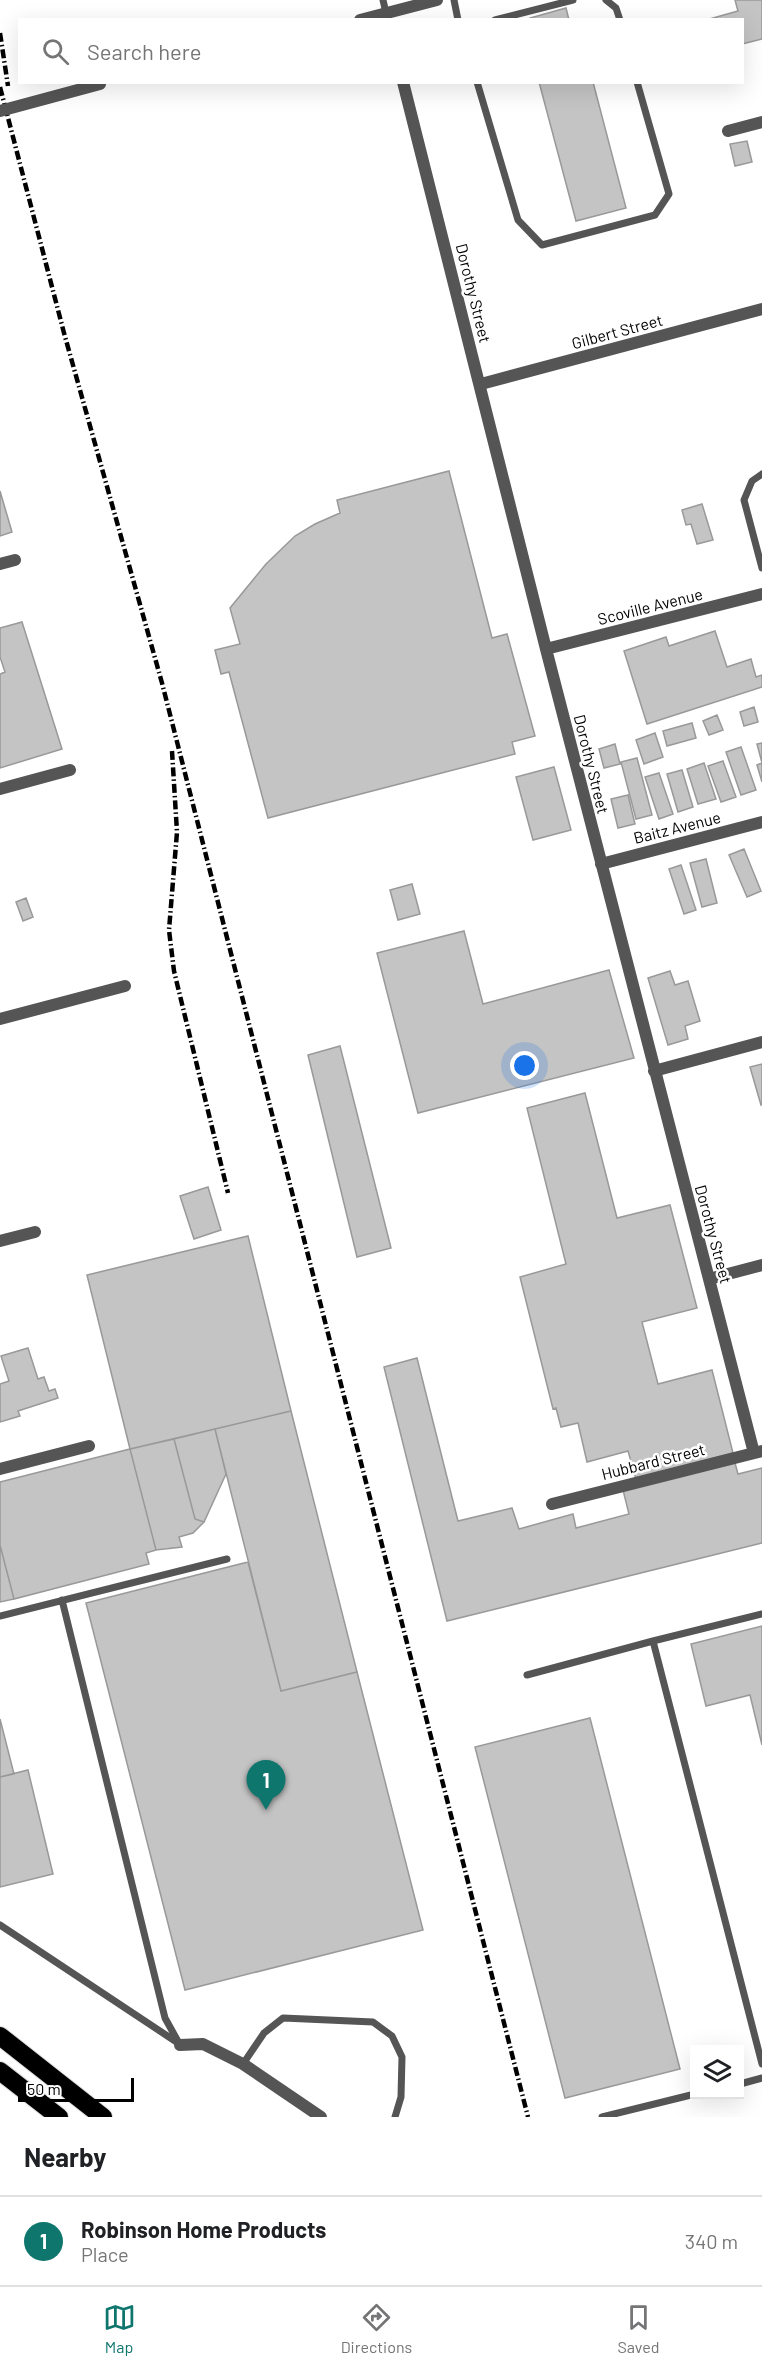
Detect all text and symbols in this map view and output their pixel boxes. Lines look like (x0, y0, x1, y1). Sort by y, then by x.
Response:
search box (18, 18, 744, 84)
icon: search (39, 35, 72, 68)
text: Search here (87, 38, 201, 64)
street label: Dorothy Street (452, 241, 496, 345)
street label: Gilbert Street (569, 310, 665, 352)
street label: Scoville Avenue (595, 584, 705, 628)
street label: Dorothy Street (570, 712, 614, 816)
street label: Baitz Avenue (631, 807, 723, 847)
your location (510, 1051, 539, 1080)
street label: Dorothy Street (692, 1182, 736, 1286)
street label: Hubbard Street (599, 1439, 707, 1483)
pin: 1 (246, 1760, 286, 1810)
map controls (690, 2045, 744, 2099)
button: layers (690, 2045, 744, 2099)
scale bar (18, 2075, 134, 2102)
text: 50 m (27, 2079, 61, 2098)
text: Nearby (24, 2141, 106, 2172)
text: Robinson Home Products (81, 2216, 326, 2242)
text: 1 (40, 2229, 47, 2253)
text: 340 m (685, 2229, 738, 2253)
text: Place (81, 2242, 129, 2266)
tab: Map (103, 2301, 136, 2356)
tab: Directions (341, 2301, 412, 2356)
tab: Saved (617, 2301, 659, 2356)

